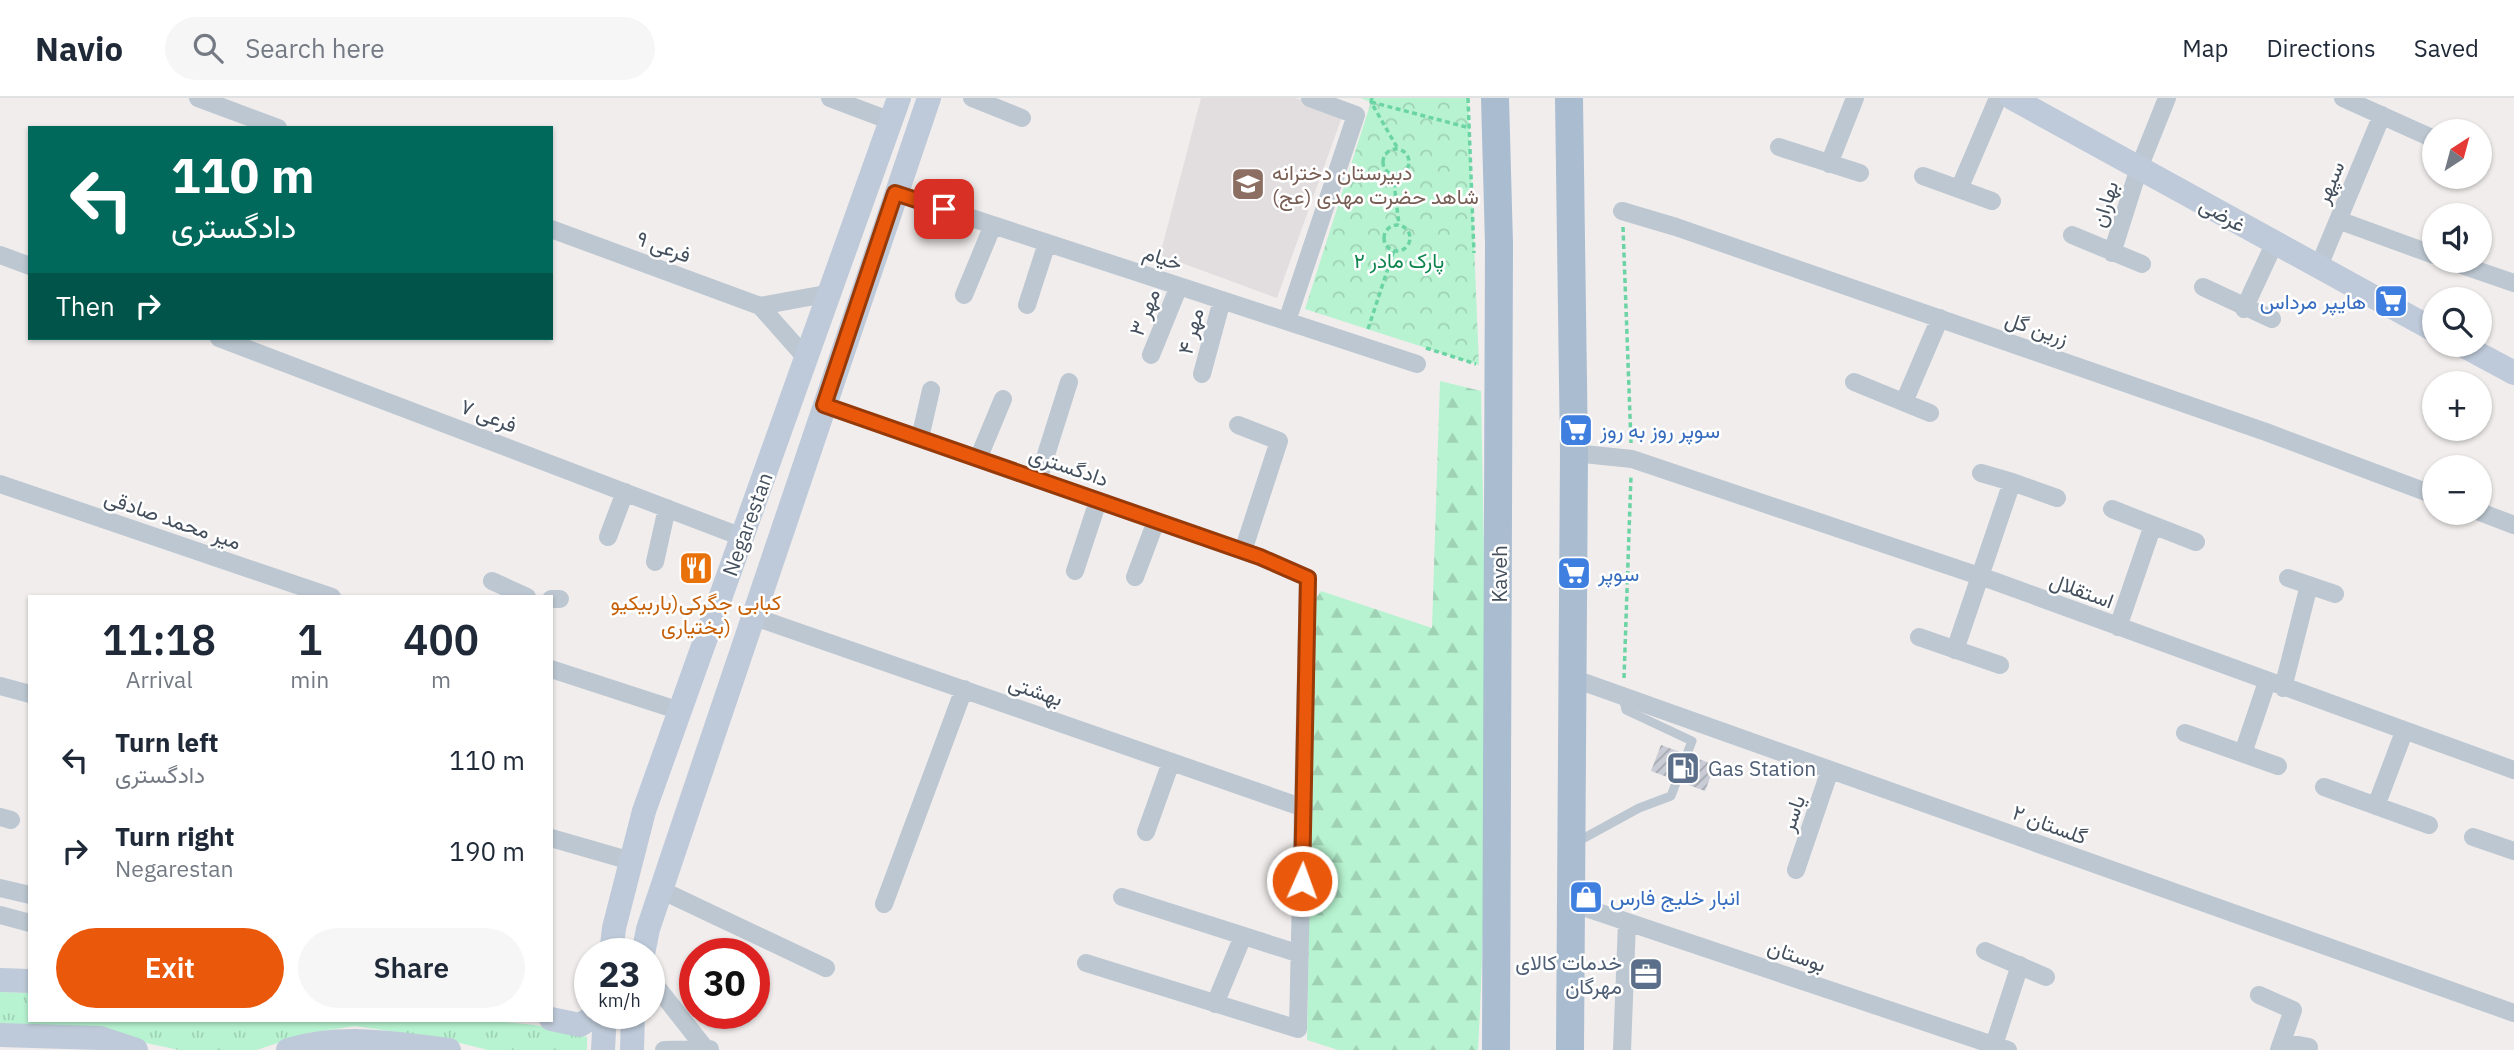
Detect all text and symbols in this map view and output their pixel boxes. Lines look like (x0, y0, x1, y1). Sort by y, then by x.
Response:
search box (165, 17, 655, 80)
text: Navio (35, 27, 123, 70)
icon: search (189, 29, 227, 67)
text: Search here (245, 31, 385, 65)
text: Map (2182, 32, 2228, 64)
text: Directions (2266, 32, 2376, 64)
text: Saved (2414, 32, 2479, 64)
north arrow (2422, 119, 2492, 189)
map controls (2422, 119, 2492, 525)
text: 110 m (171, 143, 315, 206)
icon: left (56, 154, 147, 245)
street label: سپهر (2307, 156, 2351, 209)
place label: دبیرستان دخترانه شاهد حضرت مهدی (عج) (1272, 158, 1479, 211)
school or university icon: دبیرستان دخترانه شاهد حضرت مهدی (عج) (1229, 165, 1267, 203)
street label: بهاران (2084, 177, 2124, 231)
pin (914, 179, 974, 239)
icon: arrive (925, 190, 963, 228)
street label: غرضی (2195, 190, 2251, 238)
button: sound (2422, 203, 2492, 273)
text: دادگستری (171, 205, 296, 247)
street label: فرعی ۹ (633, 223, 695, 269)
street label: خیام (1139, 238, 1186, 277)
park label: پارک مادر ۲ (1354, 246, 1444, 275)
supermarket icon: هایپر مرداس (2372, 282, 2410, 320)
street label: مهر ۳ (1122, 284, 1166, 340)
icon: right (129, 287, 167, 325)
place label: هایپر مرداس (2260, 287, 2366, 316)
button: search (2422, 287, 2492, 357)
text: Then (56, 289, 115, 323)
street label: زرین گل (2002, 304, 2072, 352)
street label: مهر ۴ (1170, 305, 1210, 357)
button: + (2422, 371, 2492, 441)
street label: فرعی ۷ (457, 392, 521, 438)
supermarket icon: سوپر روز به روز (1557, 411, 1595, 449)
place label: سوپر روز به روز (1599, 416, 1720, 445)
street label: دادگستری (1026, 439, 1112, 493)
button: − (2422, 455, 2492, 525)
street label: Negarestan (715, 468, 779, 580)
street label: میر محمد صادقی (101, 483, 245, 555)
street label: Kaveh (1485, 545, 1513, 603)
restaurant icon: کبابی جگرکی(باربیکیو بختیاری) (677, 549, 715, 587)
supermarket icon: سوپر (1555, 554, 1593, 592)
place label: سوپر (1597, 559, 1639, 588)
street label: استقلال (2046, 566, 2118, 614)
place label: کبابی جگرکی(باربیکیو بختیاری) (611, 588, 781, 640)
text: 11:18 (102, 612, 216, 667)
text: 1 (297, 612, 322, 667)
text: 400 (403, 612, 479, 667)
text: Arrival (126, 664, 193, 694)
text: min (290, 664, 329, 694)
text: m (431, 664, 451, 694)
street label: بهشتی (1005, 668, 1067, 712)
text: Turn left (115, 725, 218, 759)
icon: left (56, 741, 94, 779)
text: 110 m (449, 743, 525, 777)
fuel station icon: Gas Station (1664, 749, 1702, 787)
place label: Gas Station (1708, 754, 1816, 782)
text: دادگستری (115, 759, 205, 789)
street label: یاسر (1772, 791, 1811, 836)
street label: گلستان ۲ (2009, 798, 2091, 850)
text: Turn right (115, 819, 234, 853)
icon: right (56, 832, 94, 870)
text: 190 m (449, 834, 525, 868)
position arrow (1265, 844, 1339, 918)
text: Negarestan (115, 853, 234, 883)
shop icon: انبار خلیج فارس (1567, 878, 1605, 916)
place label: انبار خلیج فارس (1610, 883, 1740, 912)
button: Exit (56, 928, 284, 1008)
button: Share (298, 928, 525, 1008)
street label: بوستان (1764, 932, 1830, 978)
speed limit sign: 30 (679, 938, 770, 1029)
place label: خدمات کالای مهرگان (1515, 948, 1622, 1000)
text: 23 (598, 951, 641, 997)
office icon: خدمات کالای مهرگان (1627, 955, 1665, 993)
text: km/h (598, 989, 641, 1012)

